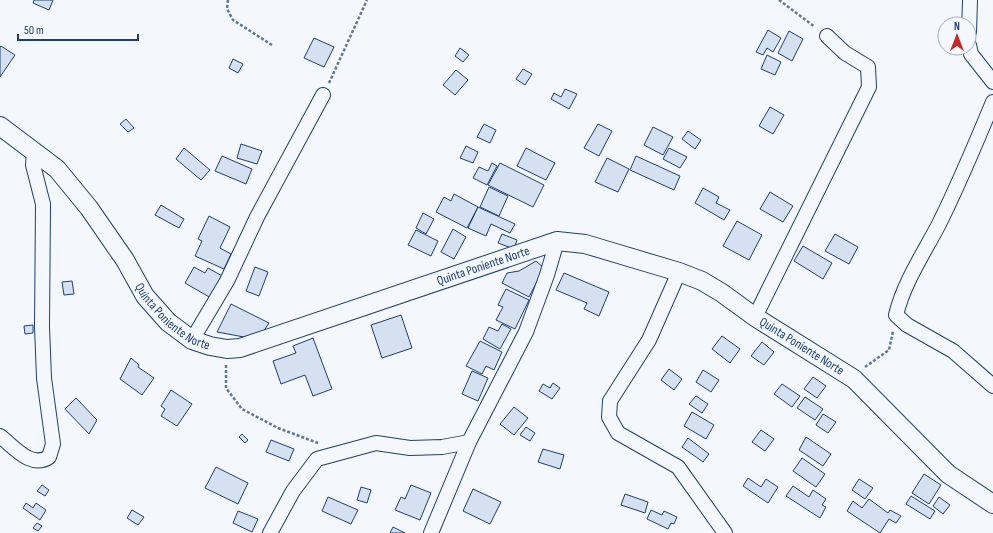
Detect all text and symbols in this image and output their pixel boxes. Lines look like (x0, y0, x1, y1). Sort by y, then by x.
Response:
scale bar (18, 16, 138, 42)
north arrow (937, 16, 977, 56)
text: N (954, 20, 960, 33)
text: 50 m (24, 23, 44, 38)
street label: Quinta Poniente Norte (435, 243, 532, 289)
street label: Quinta Poniente Norte (131, 280, 212, 353)
street label: Quinta Poniente Norte (756, 314, 847, 379)

